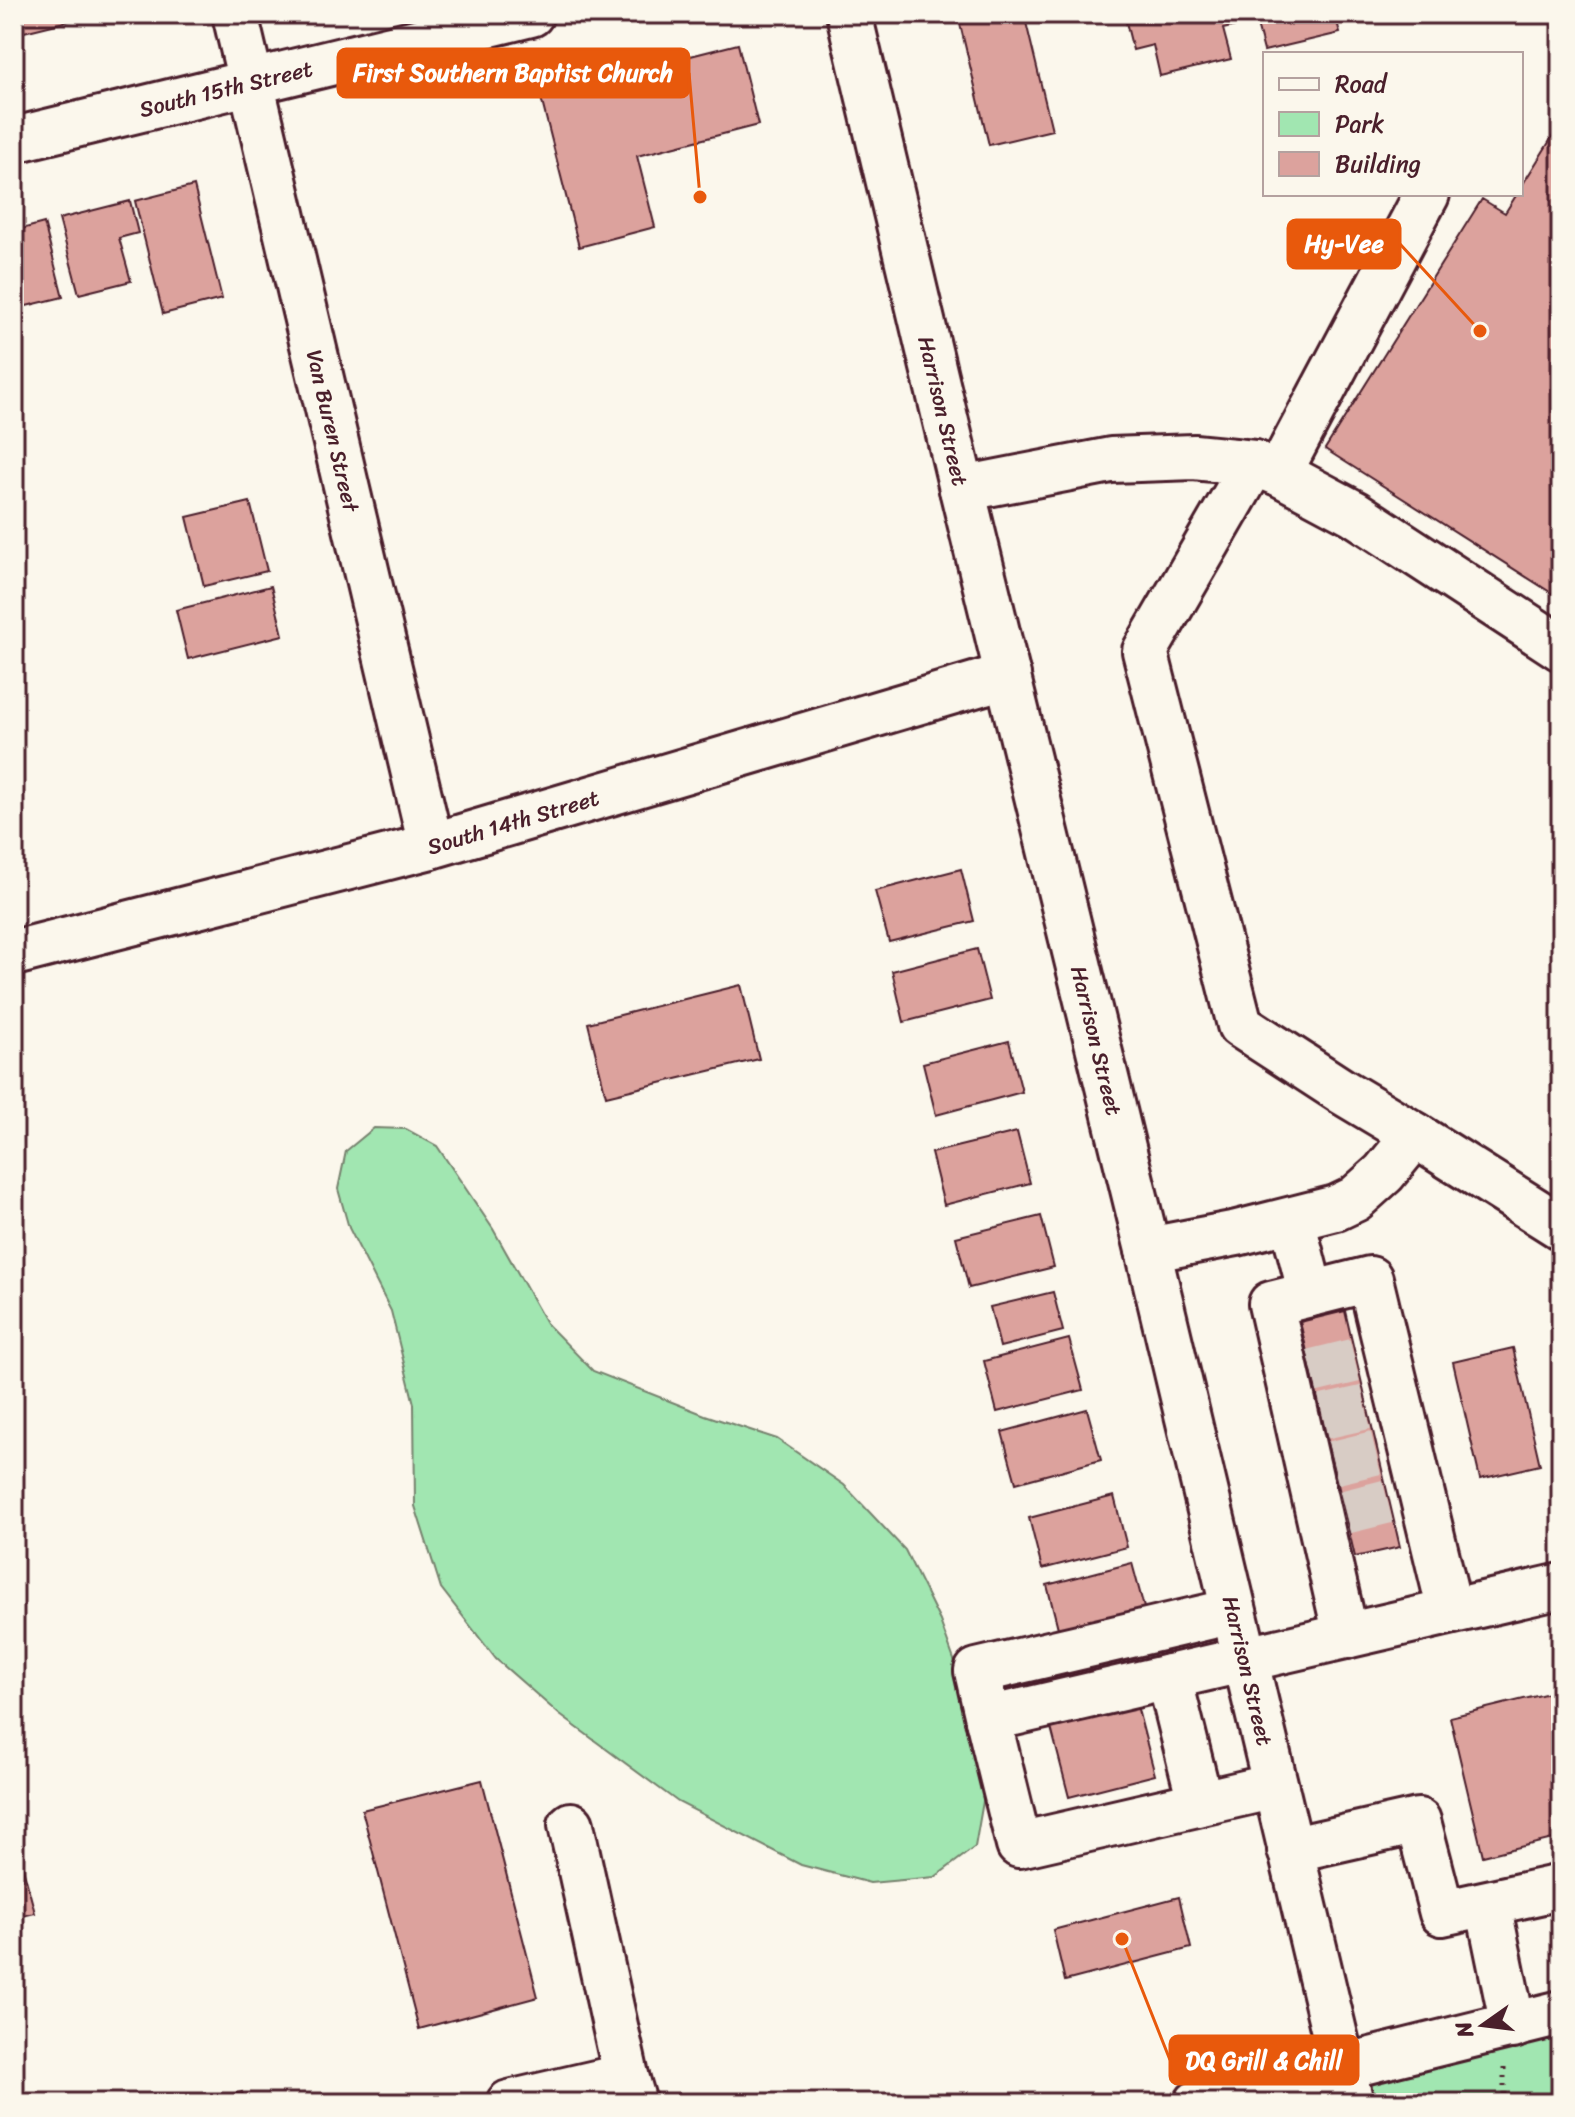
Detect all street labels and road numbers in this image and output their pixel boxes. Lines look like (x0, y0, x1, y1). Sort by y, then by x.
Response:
street label: South 15th Street (135, 49, 317, 129)
street label: Harrison Street (906, 332, 980, 490)
street label: Van Buren Street (295, 346, 371, 517)
street label: South 14th Street (422, 778, 604, 866)
street label: Harrison Street (1059, 962, 1134, 1120)
street label: Harrison Street (1211, 1592, 1284, 1750)

